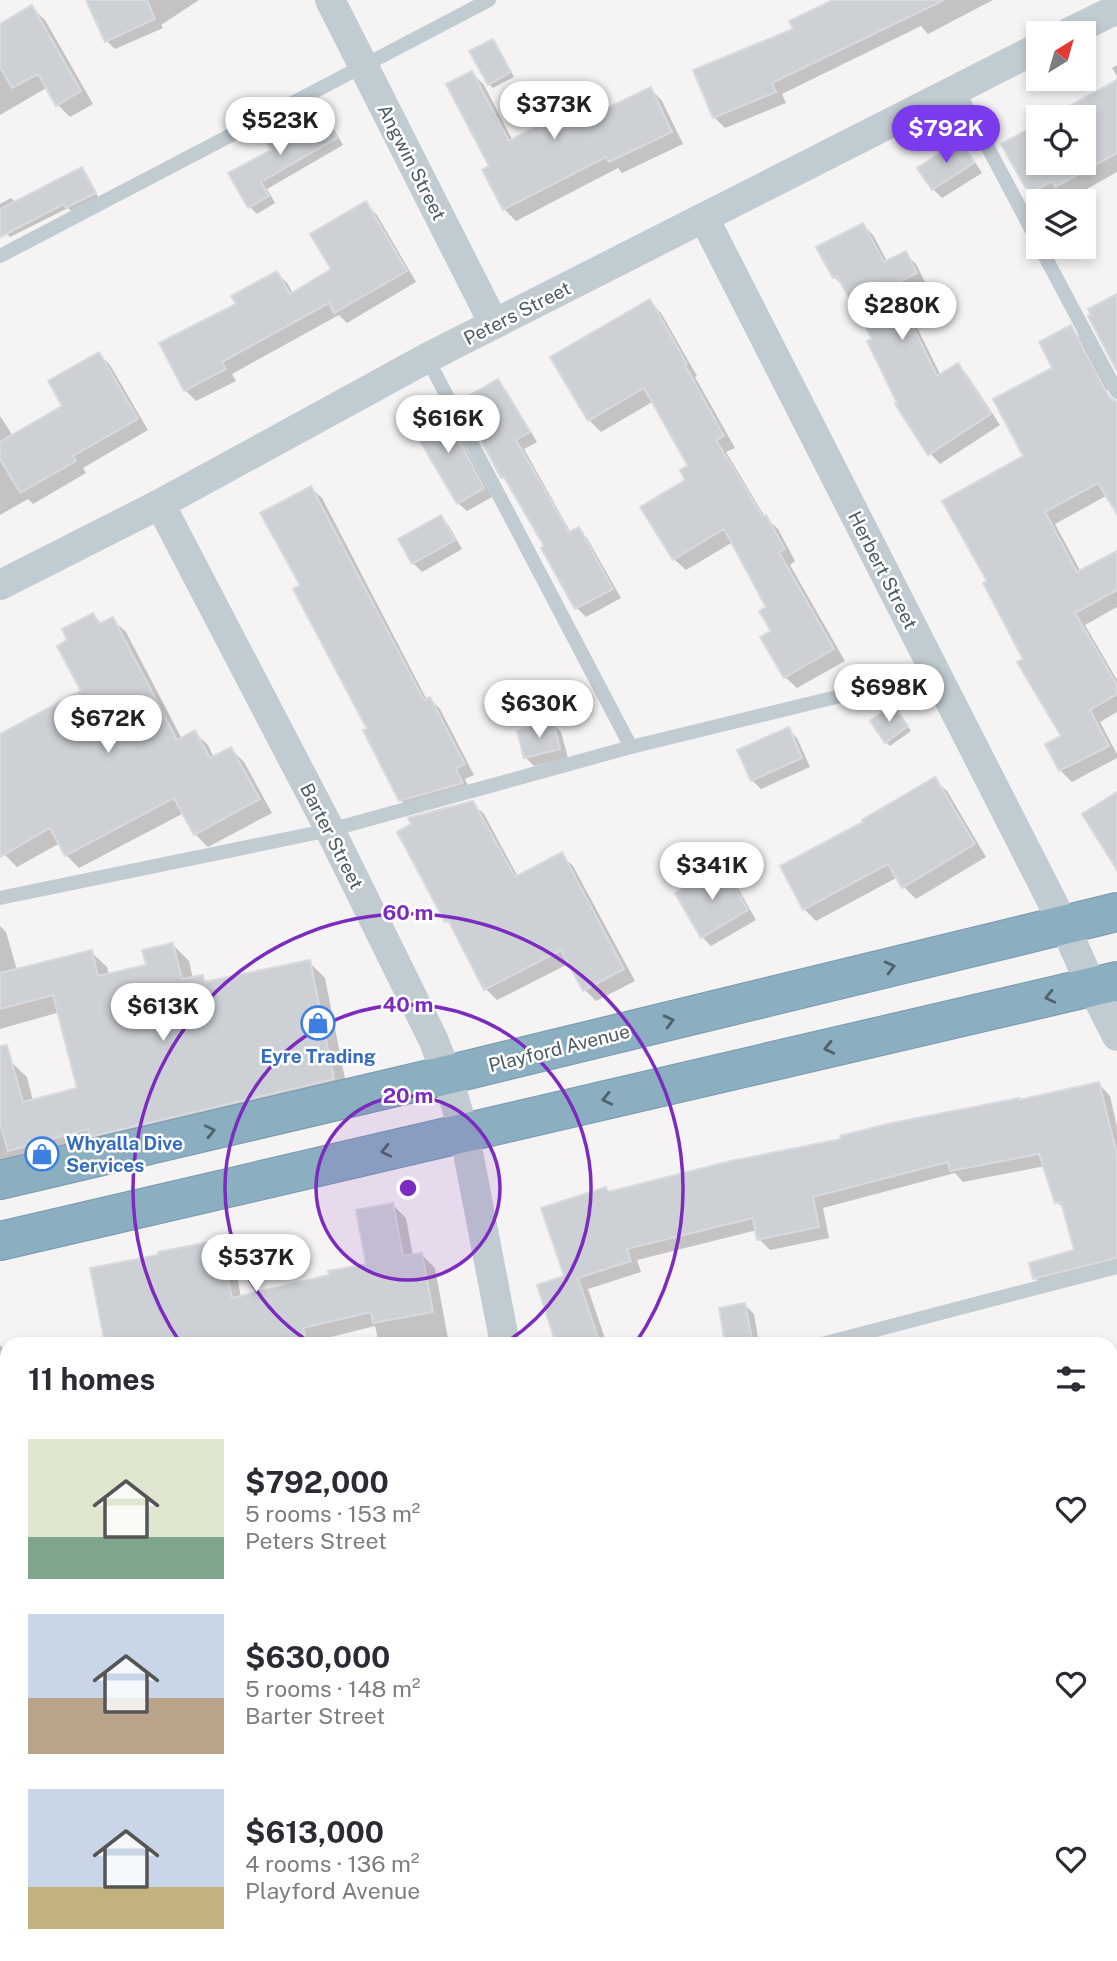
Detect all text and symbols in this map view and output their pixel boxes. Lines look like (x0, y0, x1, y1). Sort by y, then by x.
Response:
north arrow (1026, 21, 1096, 91)
map controls (1026, 21, 1096, 259)
pin: $373K (505, 82, 603, 141)
text: $373K (516, 90, 592, 117)
pin: $523K (231, 97, 329, 157)
street label: Angwin Street (373, 100, 451, 224)
button: locate (1026, 105, 1096, 175)
text: $523K (241, 106, 319, 133)
pin: $792K (897, 106, 995, 165)
text: $792K (908, 114, 984, 141)
button: layers (1026, 189, 1096, 259)
street label: Peters Street (460, 277, 574, 349)
pin: $280K (853, 282, 951, 342)
text: $280K (864, 291, 940, 318)
pin: $616K (399, 396, 497, 455)
text: $616K (412, 404, 484, 431)
street label: Herbert Street (844, 507, 922, 633)
pin: $698K (840, 664, 938, 724)
text: $698K (850, 673, 928, 700)
pin: $630K (490, 680, 588, 740)
text: $630K (500, 689, 578, 716)
pin: $672K (59, 696, 157, 755)
text: $672K (70, 704, 146, 731)
street label: Barter Street (296, 779, 368, 893)
pin: $341K (663, 842, 761, 902)
text: $341K (676, 851, 748, 878)
text: 60 m (383, 900, 433, 925)
one-way arrow (884, 961, 896, 975)
pin: $613K (114, 984, 212, 1043)
one-way arrow (1045, 988, 1057, 1003)
text: $613K (127, 992, 199, 1019)
text: 40 m (383, 992, 433, 1017)
shop icon: Eyre Trading (299, 1004, 337, 1042)
one-way arrow (663, 1015, 675, 1029)
street label: Playford Avenue (486, 1020, 632, 1076)
one-way arrow (823, 1040, 835, 1054)
place label: Eyre Trading (260, 1045, 376, 1067)
text: 20 m (383, 1083, 433, 1108)
one-way arrow (601, 1091, 613, 1106)
one-way arrow (203, 1125, 215, 1139)
place label: Whyalla Dive Services (66, 1132, 183, 1176)
shop icon: Whyalla Dive Services (23, 1135, 61, 1173)
one-way arrow (380, 1143, 392, 1157)
centre of rings (396, 1176, 420, 1200)
pin: $537K (207, 1234, 305, 1294)
text: $537K (218, 1243, 294, 1270)
icon: filters (1052, 1360, 1090, 1398)
text: 11 homes (28, 1361, 155, 1397)
text: $792,000 (245, 1464, 389, 1500)
icon: home (84, 1467, 168, 1551)
icon: heart (1052, 1490, 1090, 1528)
text: 5 rooms · 153 m² (245, 1500, 420, 1527)
text: Peters Street (245, 1527, 387, 1554)
text: $630,000 (245, 1639, 390, 1675)
icon: home (84, 1642, 168, 1726)
icon: heart (1052, 1665, 1090, 1703)
text: 5 rooms · 148 m² (245, 1675, 420, 1702)
text: Barter Street (245, 1702, 385, 1729)
text: $613,000 (245, 1814, 384, 1850)
icon: home (84, 1817, 168, 1901)
icon: heart (1052, 1840, 1090, 1878)
text: 4 rooms · 136 m² (245, 1850, 419, 1877)
text: Playford Avenue (245, 1877, 420, 1904)

